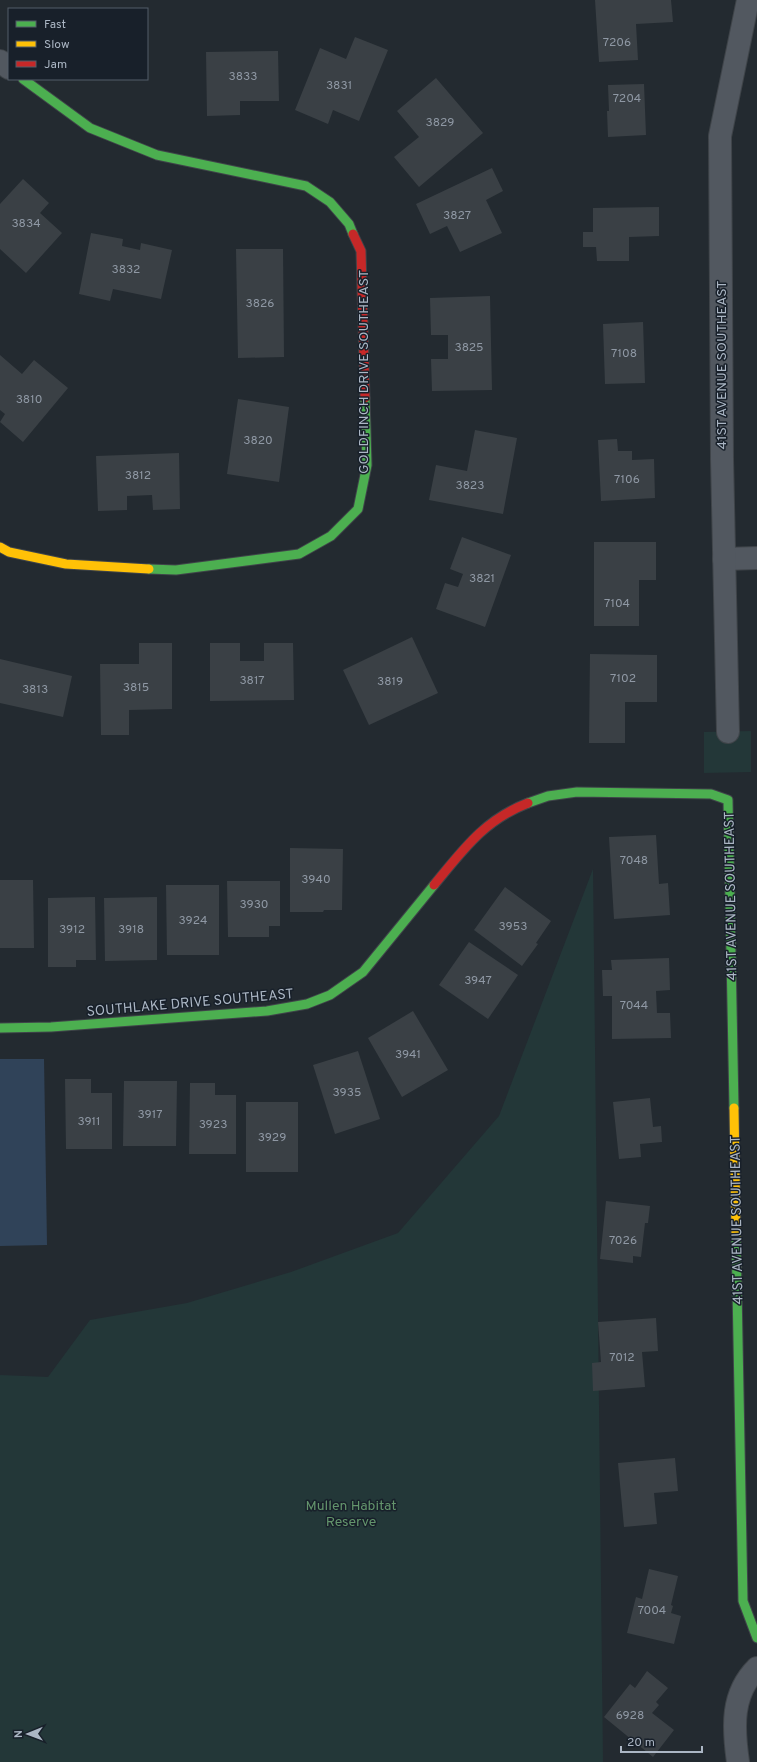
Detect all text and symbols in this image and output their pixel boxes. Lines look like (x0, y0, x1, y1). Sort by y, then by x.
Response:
legend (8, 8, 148, 80)
text: Fast (44, 17, 66, 33)
house number: 7206 (603, 35, 631, 51)
text: Slow (44, 37, 70, 53)
text: Jam (44, 57, 67, 73)
house number: 3833 (228, 69, 258, 85)
house number: 3831 (326, 78, 352, 94)
house number: 7204 (613, 91, 641, 107)
house number: 3829 (426, 115, 454, 131)
house number: 3827 (443, 208, 471, 224)
house number: 3834 (11, 216, 41, 232)
house number: 3832 (112, 262, 140, 278)
street label: GOLDFINCH DRIVE SOUTHEAST (356, 270, 373, 474)
street label: 41ST AVENUE SOUTHEAST (714, 280, 731, 450)
house number: 3826 (246, 296, 274, 312)
house number: 3825 (454, 340, 484, 356)
house number: 7108 (611, 346, 637, 362)
house number: 3810 (16, 392, 42, 408)
house number: 3820 (243, 433, 273, 449)
house number: 3812 (125, 468, 151, 484)
house number: 7106 (614, 472, 640, 488)
house number: 3823 (456, 478, 484, 494)
house number: 3821 (469, 571, 495, 587)
house number: 7104 (604, 596, 630, 612)
house number: 7102 (610, 671, 636, 687)
house number: 3817 (239, 673, 265, 689)
house number: 3819 (377, 674, 403, 690)
house number: 3815 (123, 680, 149, 696)
house number: 3813 (22, 682, 48, 698)
street label: 41ST AVENUE SOUTHEAST (722, 811, 741, 981)
house number: 7048 (620, 853, 648, 869)
house number: 3940 (301, 872, 331, 888)
house number: 3930 (240, 897, 268, 913)
house number: 3924 (179, 913, 207, 929)
house number: 3953 (499, 919, 527, 935)
house number: 3912 (59, 922, 85, 938)
house number: 3918 (118, 922, 144, 938)
house number: 3947 (464, 973, 492, 989)
street label: SOUTHLAKE DRIVE SOUTHEAST (86, 986, 294, 1021)
house number: 7044 (620, 998, 648, 1014)
house number: 3941 (395, 1047, 421, 1063)
house number: 3935 (333, 1085, 361, 1101)
house number: 3917 (138, 1107, 162, 1123)
house number: 3911 (77, 1114, 101, 1130)
house number: 3923 (199, 1117, 227, 1133)
house number: 3929 (258, 1130, 286, 1146)
street label: 41ST AVENUE SOUTHEAST (728, 1135, 747, 1305)
house number: 7026 (609, 1233, 637, 1249)
house number: 7012 (609, 1350, 635, 1366)
park label: Mullen Habitat Reserve (305, 1498, 397, 1531)
house number: 7004 (638, 1603, 666, 1619)
house number: 6928 (616, 1708, 644, 1724)
north arrow (8, 1714, 48, 1754)
scale bar (621, 1728, 702, 1754)
text: N (12, 1730, 26, 1738)
text: 20 m (627, 1735, 655, 1751)

